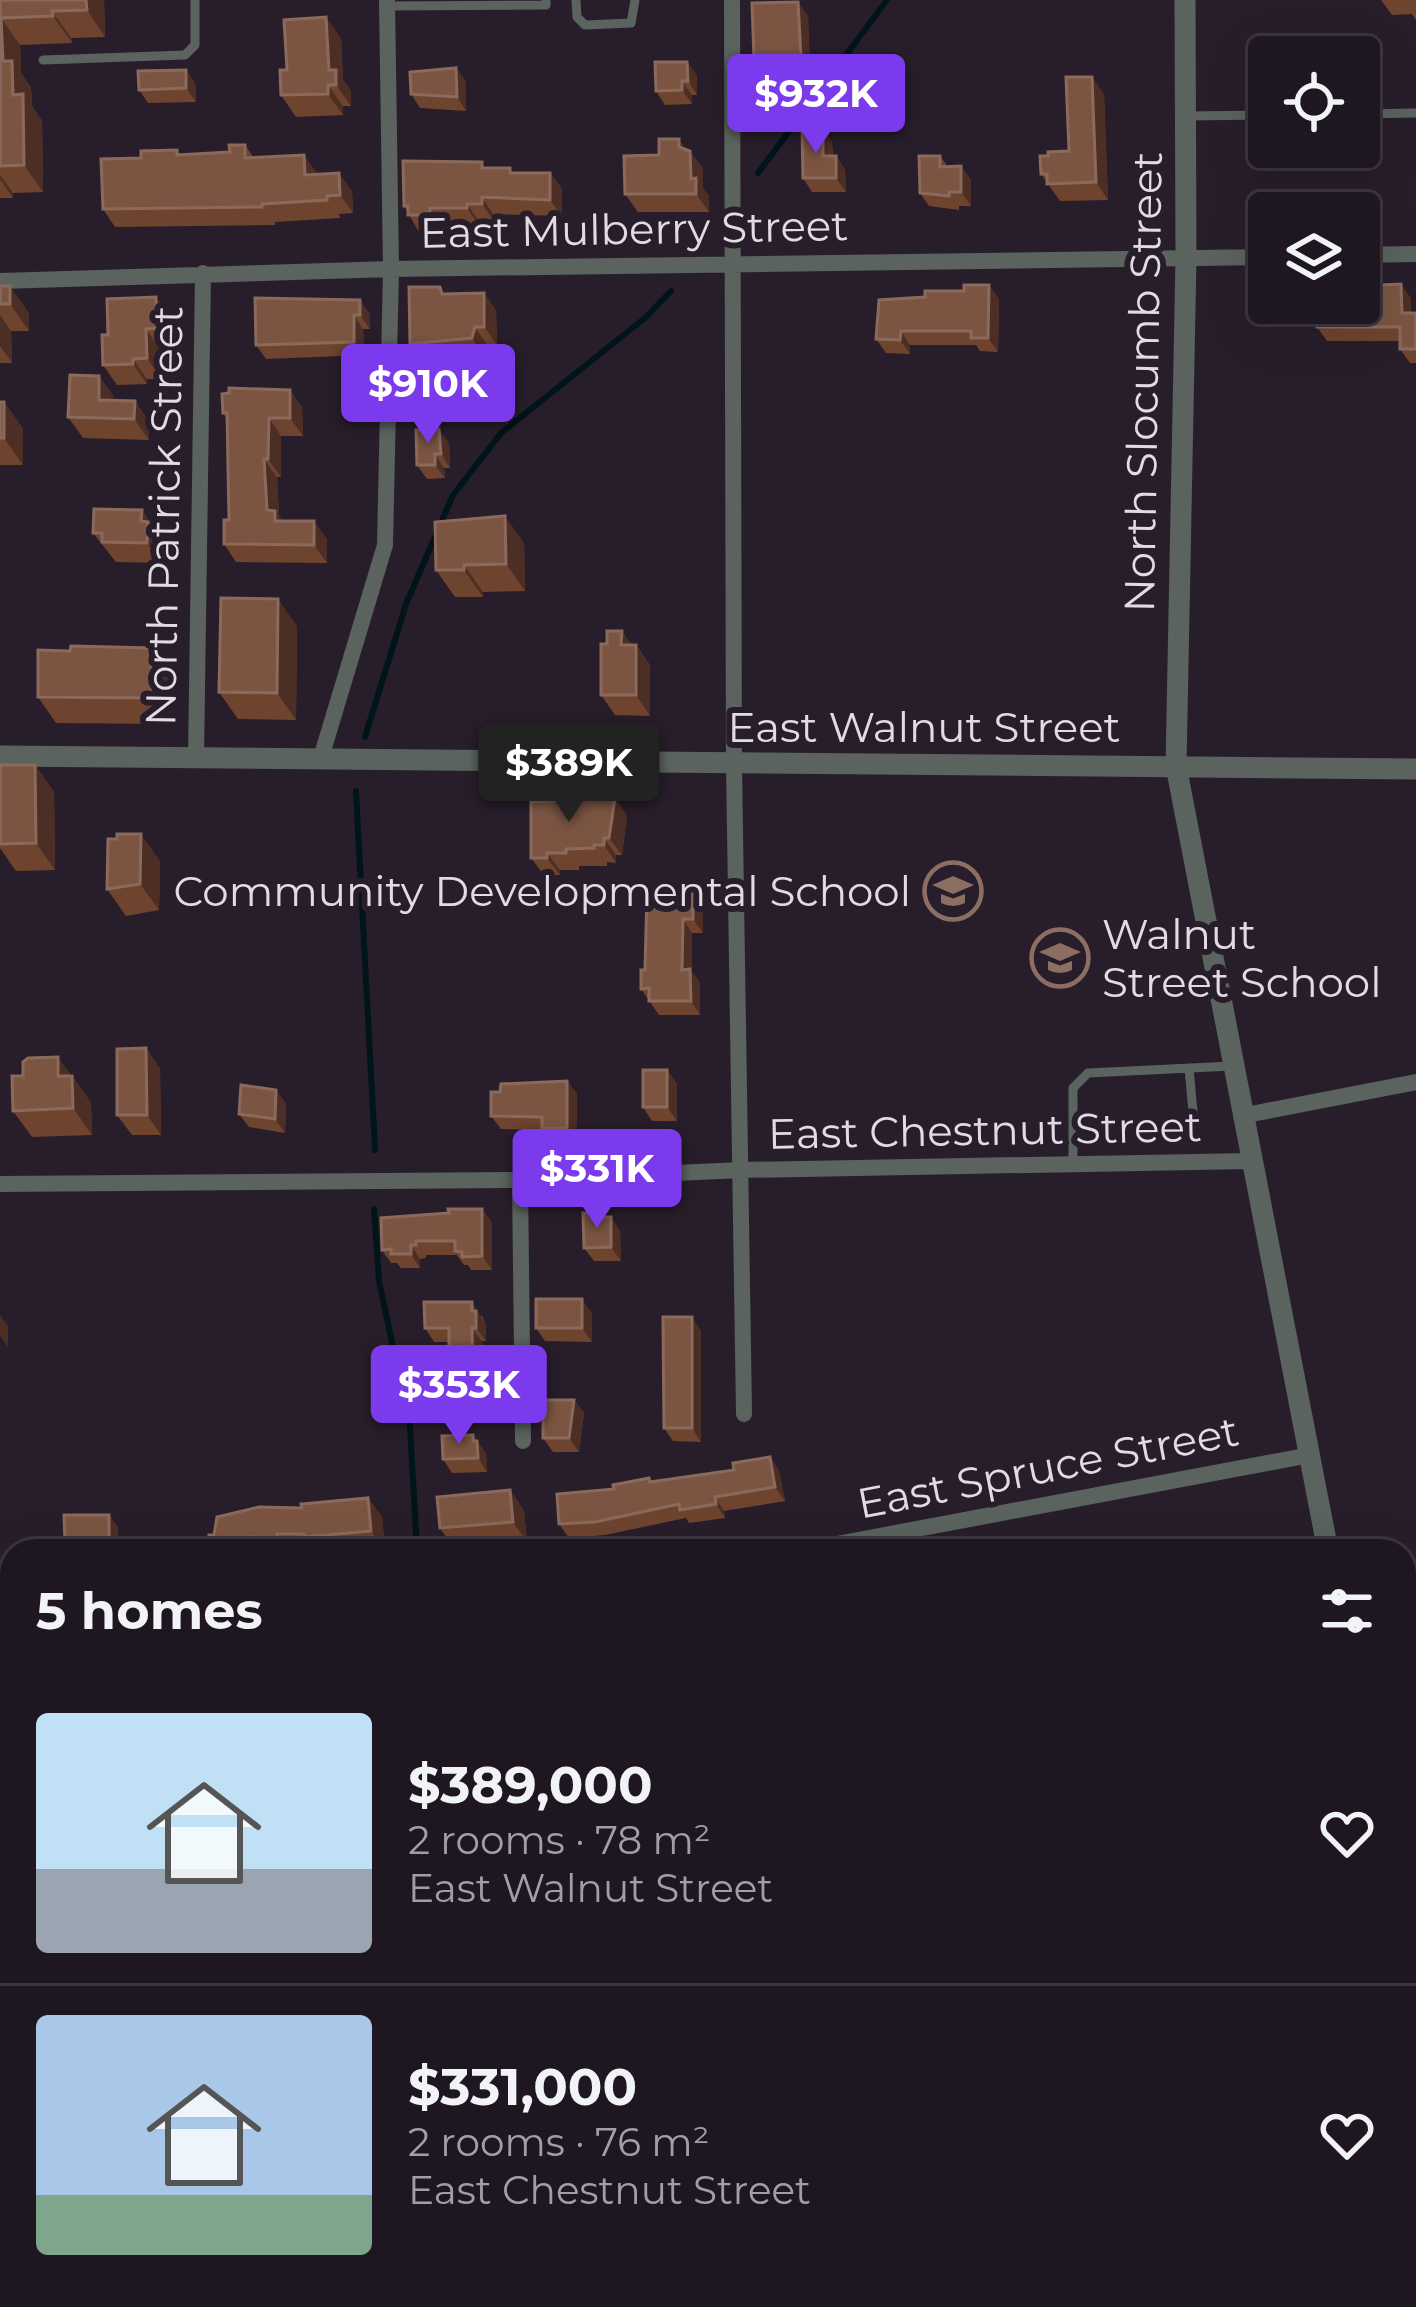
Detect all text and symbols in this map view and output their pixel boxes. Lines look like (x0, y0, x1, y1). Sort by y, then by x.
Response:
map controls (1248, 36, 1380, 324)
button: locate (1248, 36, 1380, 168)
pin: $932K (732, 54, 900, 156)
text: $932K (754, 69, 878, 117)
street label: North Slocumb Street (1113, 151, 1173, 613)
button: layers (1248, 192, 1380, 324)
street label: East Mulberry Street (419, 199, 849, 259)
street label: North Patrick Street (134, 306, 194, 726)
pin: $910K (344, 344, 512, 446)
text: $910K (368, 359, 488, 407)
street label: East Walnut Street (727, 701, 1121, 753)
pin: $389K (485, 723, 653, 825)
text: $389K (505, 738, 633, 786)
school or university icon: Community Developmental School (922, 860, 984, 922)
place label: Community Developmental School (173, 865, 911, 917)
place label: Walnut Street School (1102, 908, 1382, 1008)
school or university icon: Walnut Street School (1029, 927, 1091, 989)
street label: East Chestnut Street (768, 1100, 1202, 1160)
pin: $331K (513, 1129, 681, 1231)
text: $331K (540, 1144, 654, 1192)
pin: $353K (375, 1345, 543, 1447)
text: $353K (398, 1360, 520, 1408)
street label: East Spruce Street (853, 1405, 1243, 1529)
icon: filters (1314, 1578, 1380, 1644)
text: 5 homes (36, 1580, 263, 1642)
text: $389,000 (408, 1754, 653, 1816)
icon: home (132, 1761, 276, 1905)
icon: heart (1314, 1800, 1380, 1866)
text: 2 rooms · 78 m² (408, 1816, 711, 1864)
text: East Walnut Street (408, 1864, 773, 1912)
text: $331,000 (408, 2056, 637, 2118)
icon: home (132, 2063, 276, 2207)
icon: heart (1314, 2102, 1380, 2168)
text: 2 rooms · 76 m² (408, 2118, 709, 2166)
text: East Chestnut Street (408, 2166, 811, 2214)

